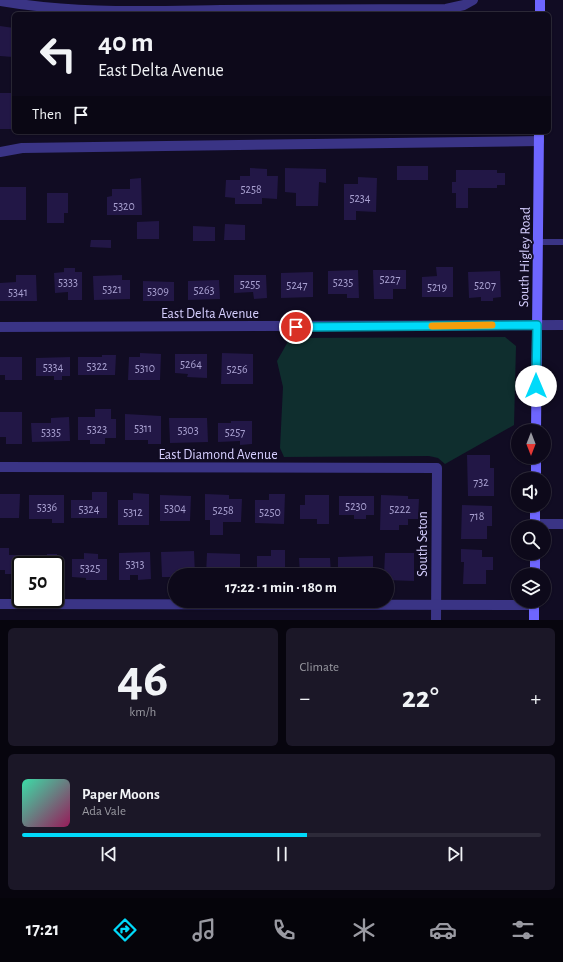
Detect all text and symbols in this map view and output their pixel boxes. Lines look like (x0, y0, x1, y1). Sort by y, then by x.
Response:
icon: left (32, 28, 84, 80)
text: 40 m (98, 29, 154, 57)
text: East Delta Avenue (98, 62, 224, 80)
icon: arrive (70, 104, 92, 126)
text: Then (32, 107, 62, 122)
house number: 5258 (240, 183, 262, 195)
house number: 5234 (349, 192, 371, 204)
house number: 5320 (113, 200, 135, 212)
street label: South Higley Road (517, 207, 533, 307)
house number: 5227 (380, 273, 400, 285)
house number: 5333 (58, 276, 78, 288)
house number: 5235 (333, 276, 353, 288)
house number: 5255 (240, 278, 260, 290)
house number: 5247 (286, 279, 308, 291)
house number: 5207 (474, 279, 496, 291)
house number: 5219 (427, 281, 447, 293)
house number: 5321 (102, 283, 122, 295)
house number: 5263 (193, 284, 215, 296)
house number: 5309 (147, 285, 169, 297)
house number: 5341 (8, 286, 28, 298)
street label: East Delta Avenue (161, 307, 259, 321)
pin (279, 310, 313, 344)
icon: arrive (285, 316, 307, 338)
house number: 5264 (180, 358, 202, 370)
house number: 5322 (87, 360, 108, 372)
house number: 5334 (43, 361, 64, 373)
house number: 5310 (135, 362, 155, 374)
house number: 5256 (226, 363, 248, 375)
position arrow (515, 365, 557, 407)
house number: 5311 (134, 422, 152, 434)
house number: 5323 (87, 423, 107, 435)
house number: 5303 (177, 424, 199, 436)
north arrow (511, 424, 551, 464)
map controls (511, 424, 551, 608)
house number: 5335 (41, 426, 61, 438)
house number: 5257 (225, 426, 245, 438)
street label: East Diamond Avenue (158, 448, 278, 462)
button: sound (511, 472, 551, 512)
house number: 732 (473, 476, 489, 488)
house number: 5230 (345, 500, 367, 512)
house number: 5336 (37, 501, 58, 513)
house number: 5304 (164, 502, 186, 514)
house number: 5324 (78, 503, 100, 515)
house number: 5222 (389, 503, 411, 515)
house number: 5258 (212, 504, 234, 516)
house number: 5312 (123, 506, 143, 518)
house number: 5250 (259, 506, 281, 518)
house number: 718 (470, 510, 485, 522)
street label: South Seton (416, 511, 430, 577)
button: search (511, 520, 551, 560)
speed limit sign: 50 (12, 556, 64, 608)
house number: 5313 (125, 558, 145, 570)
house number: 5325 (80, 562, 100, 574)
button: layers (511, 568, 551, 608)
text: 17:22 · 1 min · 180 m (225, 580, 337, 595)
text: 46 (117, 653, 168, 705)
text: Climate (300, 661, 339, 674)
text: 22° (402, 683, 439, 713)
text: − (300, 687, 310, 709)
text: + (530, 687, 541, 709)
text: km/h (129, 706, 156, 719)
text: Paper Moons (82, 787, 160, 802)
text: Ada Vale (82, 805, 126, 818)
icon: previous (98, 843, 120, 865)
icon: pause (271, 843, 293, 865)
icon: next (444, 843, 466, 865)
icon: directions (111, 916, 139, 944)
icon: music (190, 916, 218, 944)
icon: phone (270, 916, 298, 944)
icon: climate (350, 916, 378, 944)
icon: car (429, 916, 457, 944)
icon: filters (509, 916, 537, 944)
text: 17:21 (26, 921, 59, 939)

